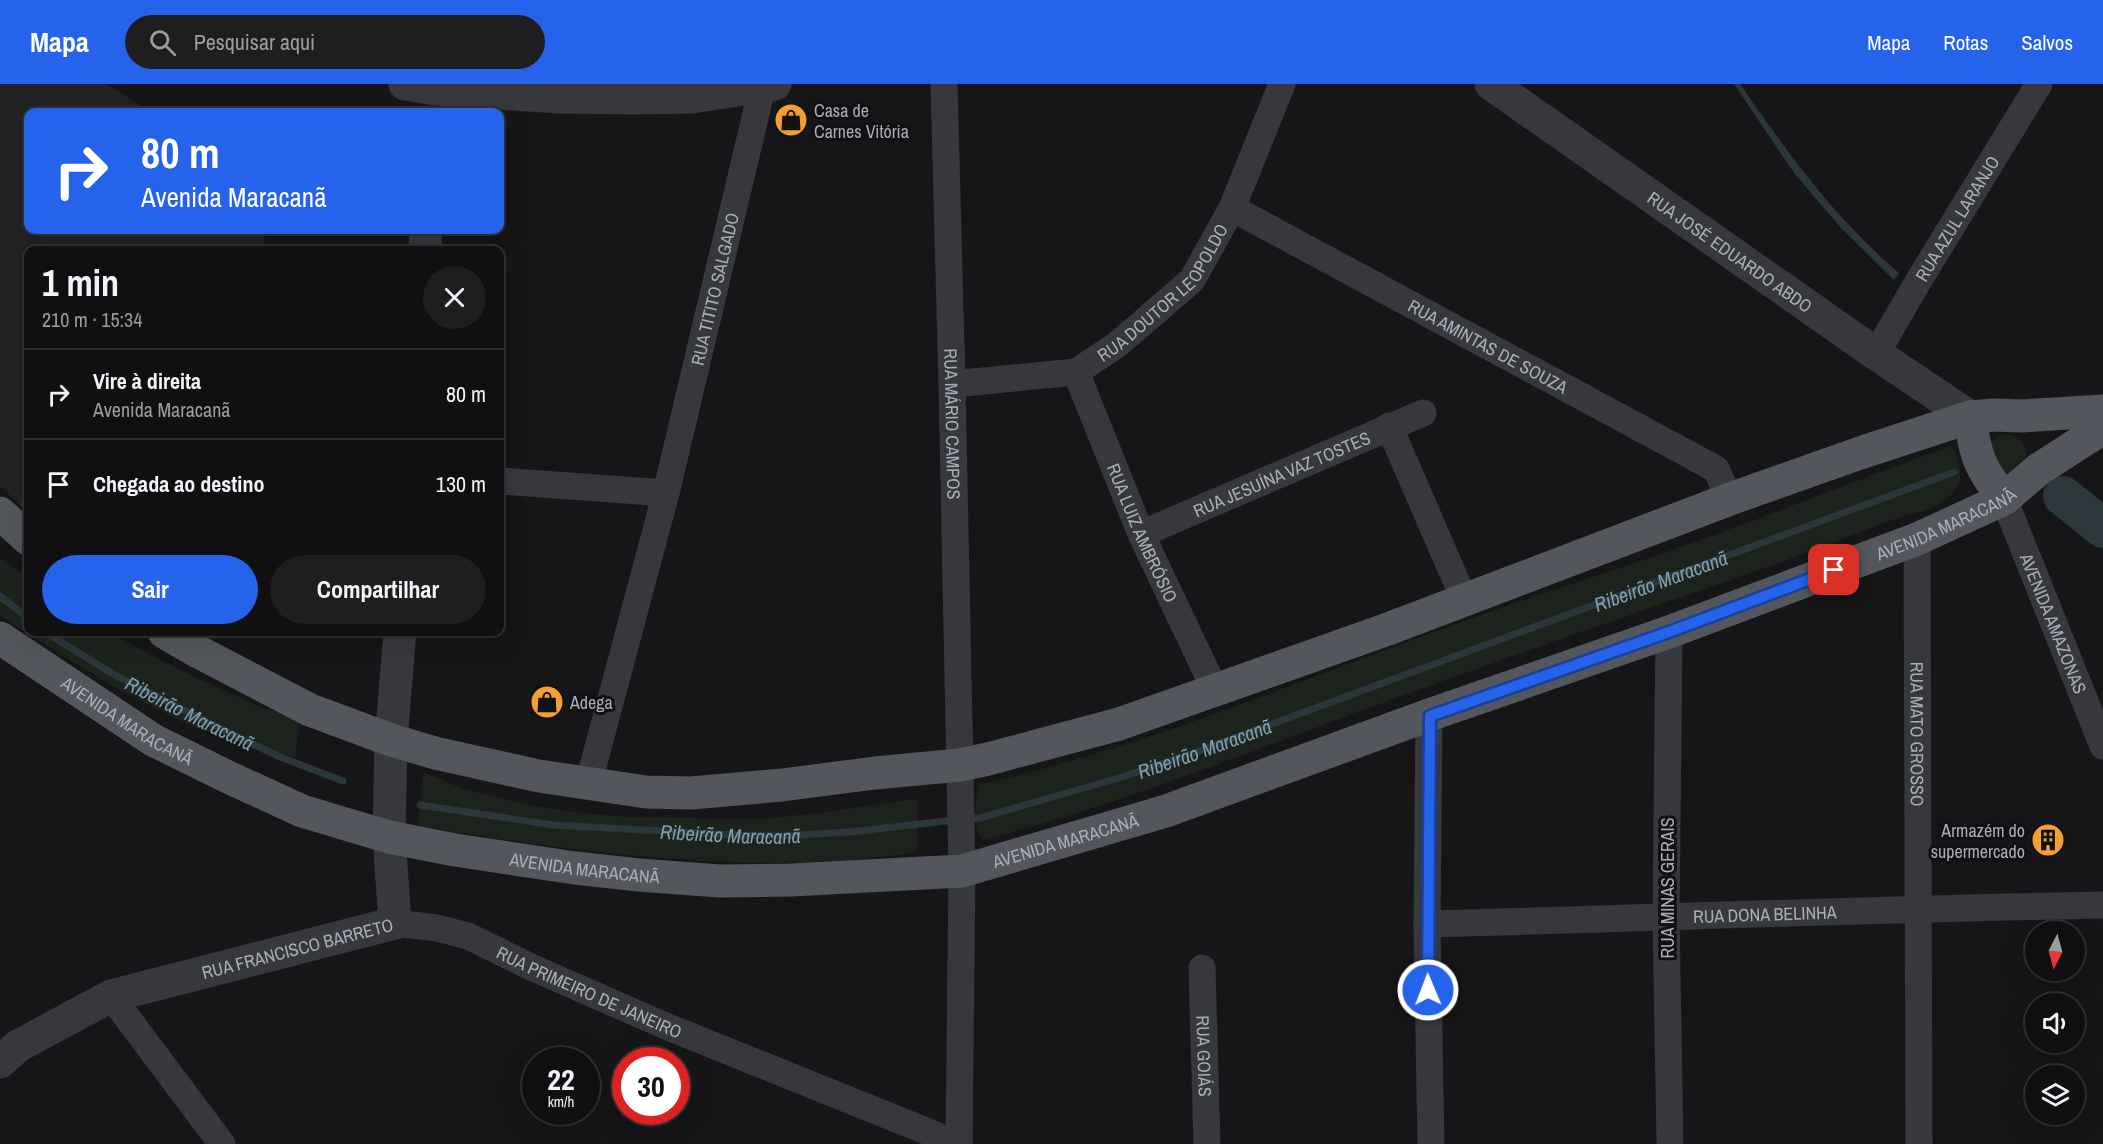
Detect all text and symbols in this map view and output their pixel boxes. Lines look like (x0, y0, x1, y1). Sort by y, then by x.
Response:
search box (125, 15, 545, 69)
text: Mapa (30, 23, 89, 61)
icon: search (146, 26, 179, 59)
text: Pesquisar aqui (194, 27, 315, 57)
text: Mapa (1867, 28, 1910, 57)
text: Rotas (1943, 28, 1988, 57)
text: Salvos (2021, 28, 2073, 57)
place label: Casa de Carnes Vitória (814, 98, 909, 144)
shop icon: Casa de Carnes Vitória (773, 102, 809, 138)
text: 80 m (141, 125, 220, 181)
icon: right (42, 132, 120, 210)
street label: RUA AZUL LARANJO (1909, 151, 2005, 286)
text: Avenida Maracanã (141, 179, 326, 215)
street label: RUA JOSÉ EDUARDO ABDO (1643, 185, 1818, 318)
street label: RUA TITITO SALGADO (684, 210, 745, 368)
street label: RUA DOUTOR LEOPOLDO (1092, 219, 1233, 367)
text: 1 min (42, 259, 119, 307)
button: close (423, 266, 486, 329)
street label: RUA AMINTAS DE SOUZA (1404, 293, 1572, 399)
text: 210 m · 15:34 (42, 306, 142, 333)
street label: RUA MÁRIO CAMPOS (939, 348, 967, 500)
text: Vire à direita (93, 366, 201, 396)
icon: right (42, 378, 75, 411)
text: 80 m (446, 379, 486, 409)
text: Avenida Maracanã (93, 396, 230, 423)
street label: RUA JESUÍNA VAZ TOSTES (1189, 425, 1374, 523)
street label: RUA LUIZ AMBRÓSIO (1101, 460, 1184, 606)
icon: arrive (42, 468, 75, 501)
text: Chegada ao destino (93, 469, 264, 499)
text: 130 m (436, 469, 486, 499)
street label: AVENIDA MARACANÃ (1871, 482, 2021, 566)
water label: Ribeirão Maracanã (1590, 543, 1731, 617)
pin (1808, 544, 1859, 595)
street label: AVENIDA AMAZONAS (2014, 549, 2093, 697)
icon: arrive (1817, 553, 1850, 586)
button: Sair (42, 555, 258, 624)
button: Compartilhar (270, 555, 486, 624)
street label: RUA MATO GROSSO (1905, 662, 1930, 806)
water label: Ribeirão Maracanã (121, 669, 259, 756)
street label: AVENIDA MARACANÃ (56, 670, 198, 771)
shop icon: Adega (529, 684, 565, 720)
place label: Adega (569, 690, 613, 715)
water label: Ribeirão Maracanã (1134, 712, 1275, 784)
street label: AVENIDA MARACANÃ (989, 807, 1141, 874)
water label: Ribeirão Maracanã (659, 817, 801, 850)
street label: RUA MINAS GERAIS (1655, 817, 1680, 959)
place label: Armazém do supermercado (1931, 818, 2025, 864)
building icon: Armazém do supermercado (2030, 822, 2066, 858)
street label: AVENIDA MARACANÃ (507, 846, 661, 889)
street label: RUA DONA BELINHA (1693, 899, 1837, 929)
street label: RUA FRANCISCO BARRETO (199, 912, 396, 985)
north arrow (2025, 921, 2085, 981)
map controls (2025, 921, 2085, 1125)
street label: RUA PRIMEIRO DE JANEIRO (493, 940, 686, 1044)
position arrow (1396, 958, 1460, 1022)
button: sound (2025, 993, 2085, 1053)
street label: RUA GOIÁS (1191, 1015, 1218, 1097)
speed limit sign: 30 (612, 1047, 690, 1125)
text: 22 (547, 1059, 575, 1099)
button: layers (2025, 1065, 2085, 1125)
text: km/h (548, 1091, 574, 1112)

